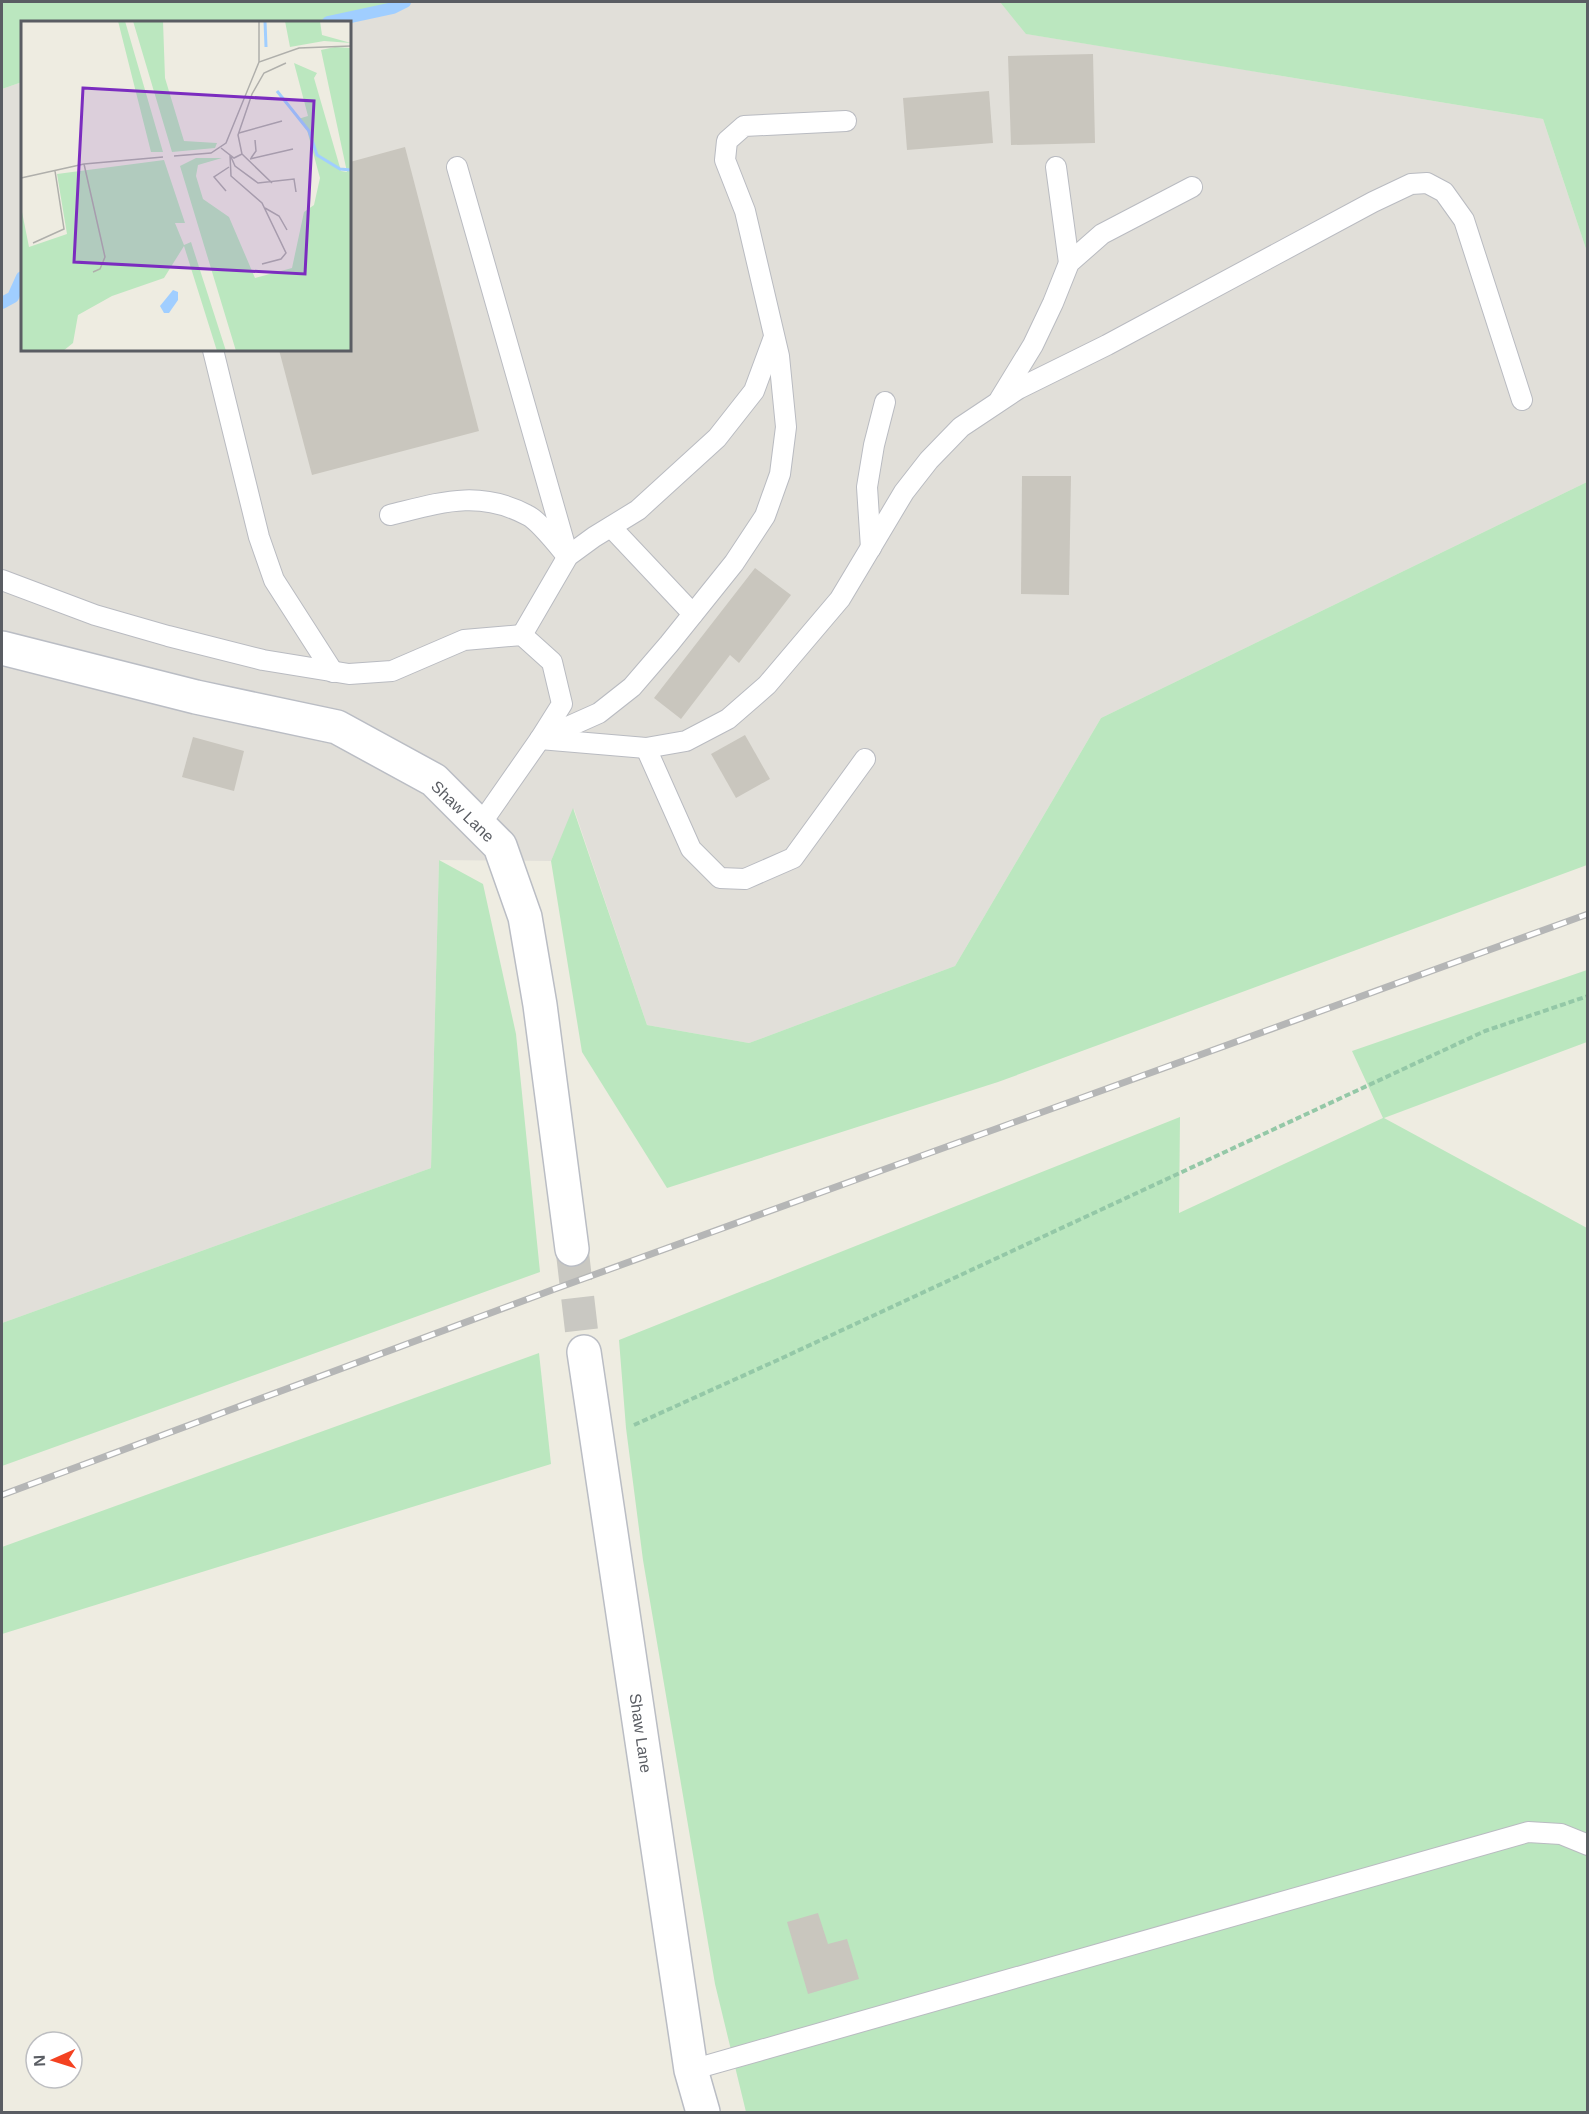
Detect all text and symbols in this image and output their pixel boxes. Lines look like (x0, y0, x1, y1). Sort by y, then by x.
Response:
inset map (21, 21, 351, 351)
street label: Shaw Lane (428, 777, 497, 845)
street label: Shaw Lane (627, 1692, 655, 1774)
north arrow (24, 2030, 84, 2090)
text: N (31, 2055, 48, 2067)

